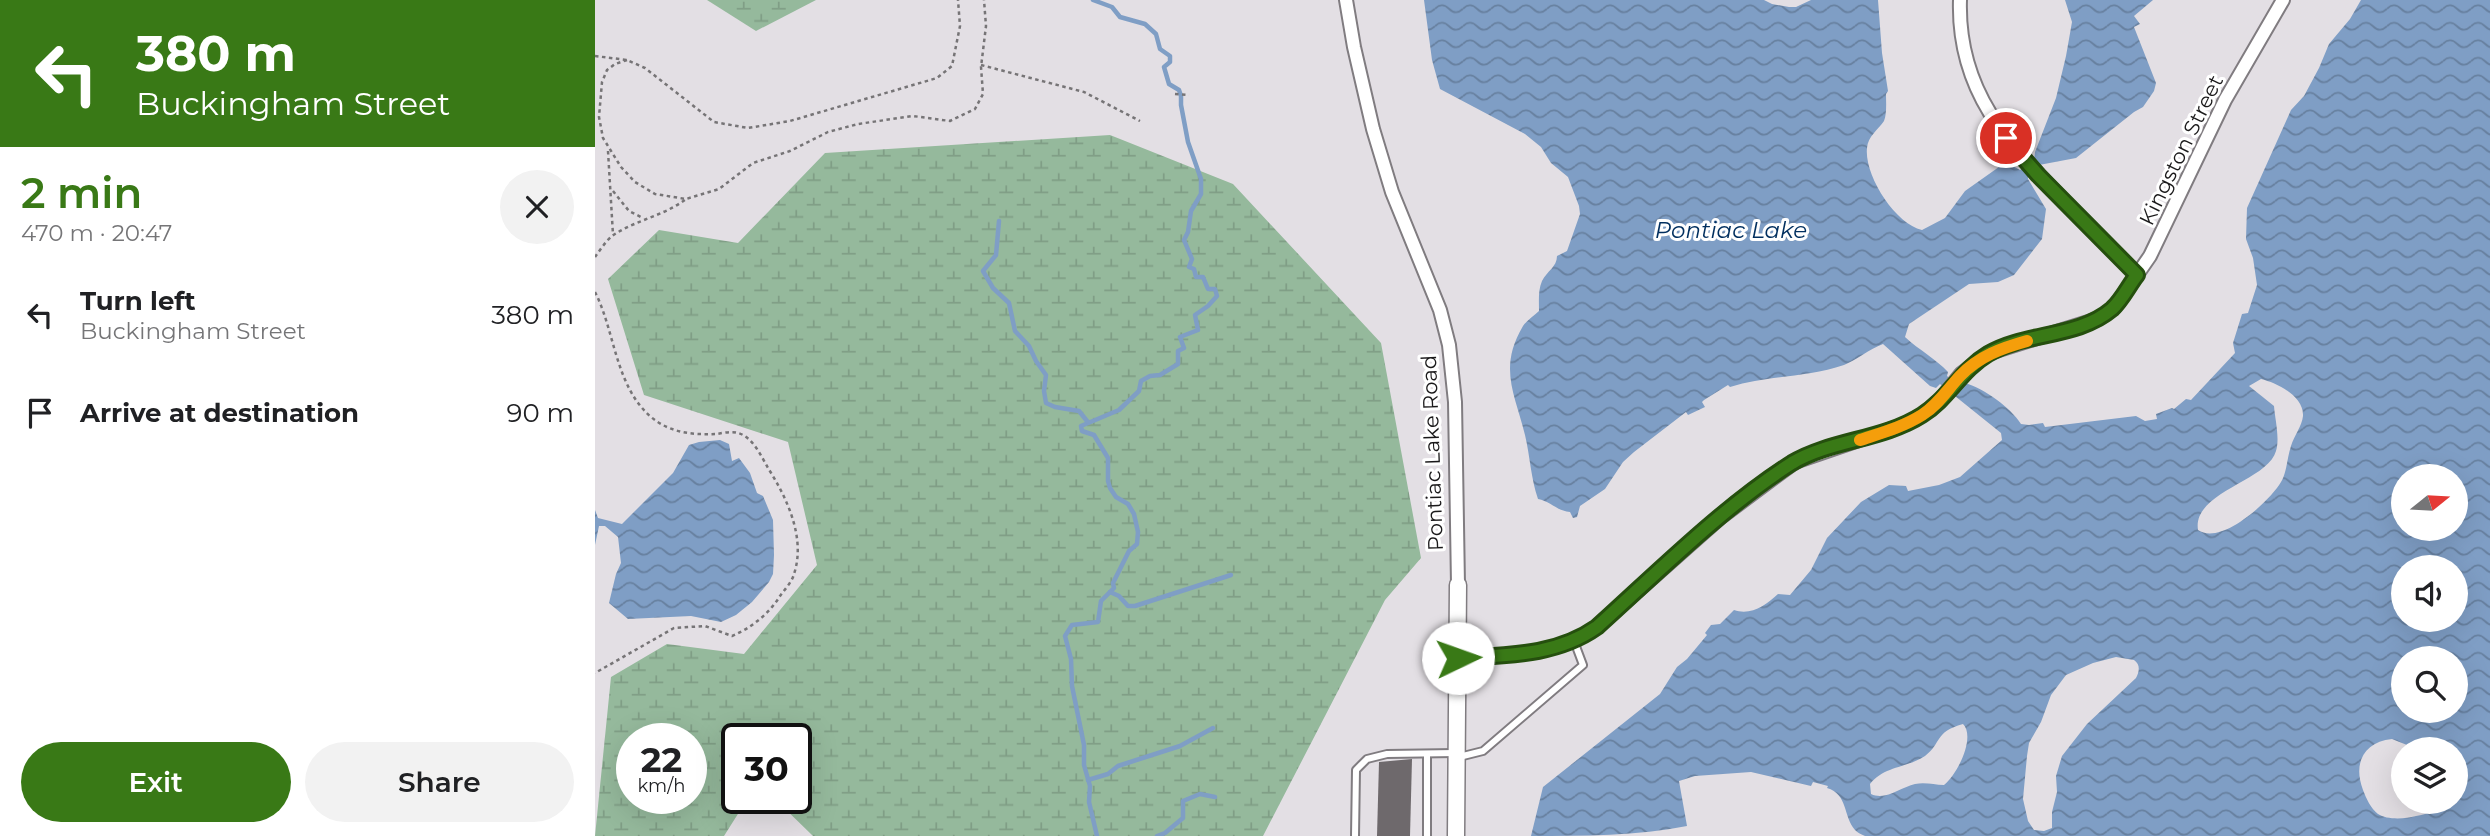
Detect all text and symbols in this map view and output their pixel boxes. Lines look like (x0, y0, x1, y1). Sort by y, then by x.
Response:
text: 380 m (136, 24, 296, 83)
icon: left (21, 28, 112, 119)
street label: Kingston Street (2134, 71, 2228, 229)
text: Buckingham Street (136, 84, 450, 123)
pin (1976, 108, 2036, 168)
icon: arrive (1987, 119, 2025, 157)
text: 2 min (21, 167, 142, 219)
button: close (500, 170, 574, 244)
water label: Pontiac Lake (1655, 216, 1807, 244)
text: 470 m · 20:47 (21, 219, 172, 247)
text: Turn left (80, 285, 196, 317)
icon: left (21, 296, 59, 334)
text: 380 m (491, 299, 574, 331)
text: Buckingham Street (80, 317, 306, 345)
street label: Pontiac Lake Road (1416, 355, 1448, 551)
icon: arrive (21, 394, 59, 432)
text: Arrive at destination (80, 397, 359, 429)
text: 90 m (507, 397, 574, 429)
north arrow (2391, 464, 2467, 541)
map controls (2391, 464, 2468, 814)
button: sound (2391, 555, 2468, 632)
position arrow (1421, 621, 1495, 695)
button: search (2391, 646, 2468, 723)
speed limit sign: 30 (721, 723, 812, 814)
button: layers (2391, 737, 2468, 814)
text: 22 (641, 738, 682, 781)
button: Exit (21, 742, 291, 822)
button: Share (305, 742, 574, 822)
text: km/h (637, 775, 686, 797)

